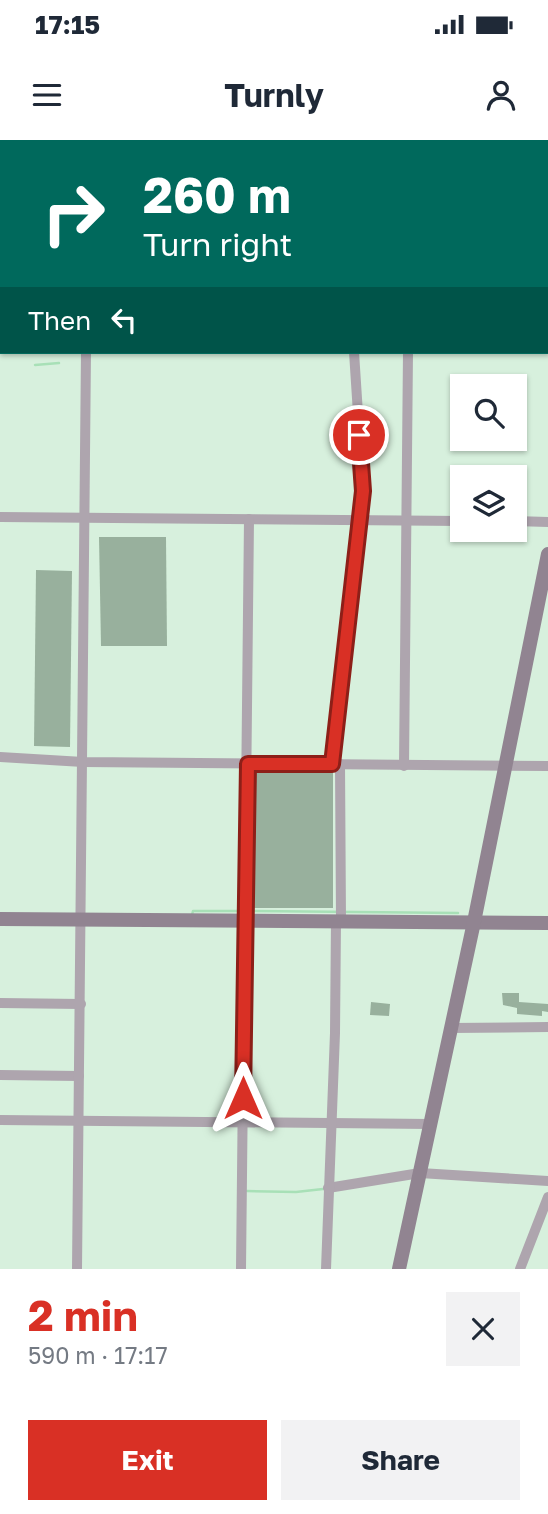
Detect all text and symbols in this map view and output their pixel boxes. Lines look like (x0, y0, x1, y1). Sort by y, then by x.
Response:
text: 17:15 (35, 9, 100, 40)
icon: menu (28, 76, 66, 114)
text: Turnly (224, 76, 324, 114)
icon: person (482, 76, 520, 114)
text: 260 m (143, 165, 291, 224)
icon: right (28, 168, 119, 259)
text: Turn right (143, 225, 292, 263)
icon: left (105, 301, 143, 339)
text: Then (28, 305, 91, 336)
map controls (450, 374, 527, 542)
button: search (450, 374, 527, 451)
pin (329, 405, 389, 465)
icon: arrive (340, 416, 378, 454)
button: layers (450, 465, 527, 542)
position arrow (206, 1061, 280, 1135)
text: 2 min (28, 1290, 138, 1340)
button: close (446, 1292, 520, 1366)
text: 590 m · 17:17 (28, 1341, 168, 1369)
button: Exit (28, 1420, 267, 1500)
button: Share (281, 1420, 520, 1500)

